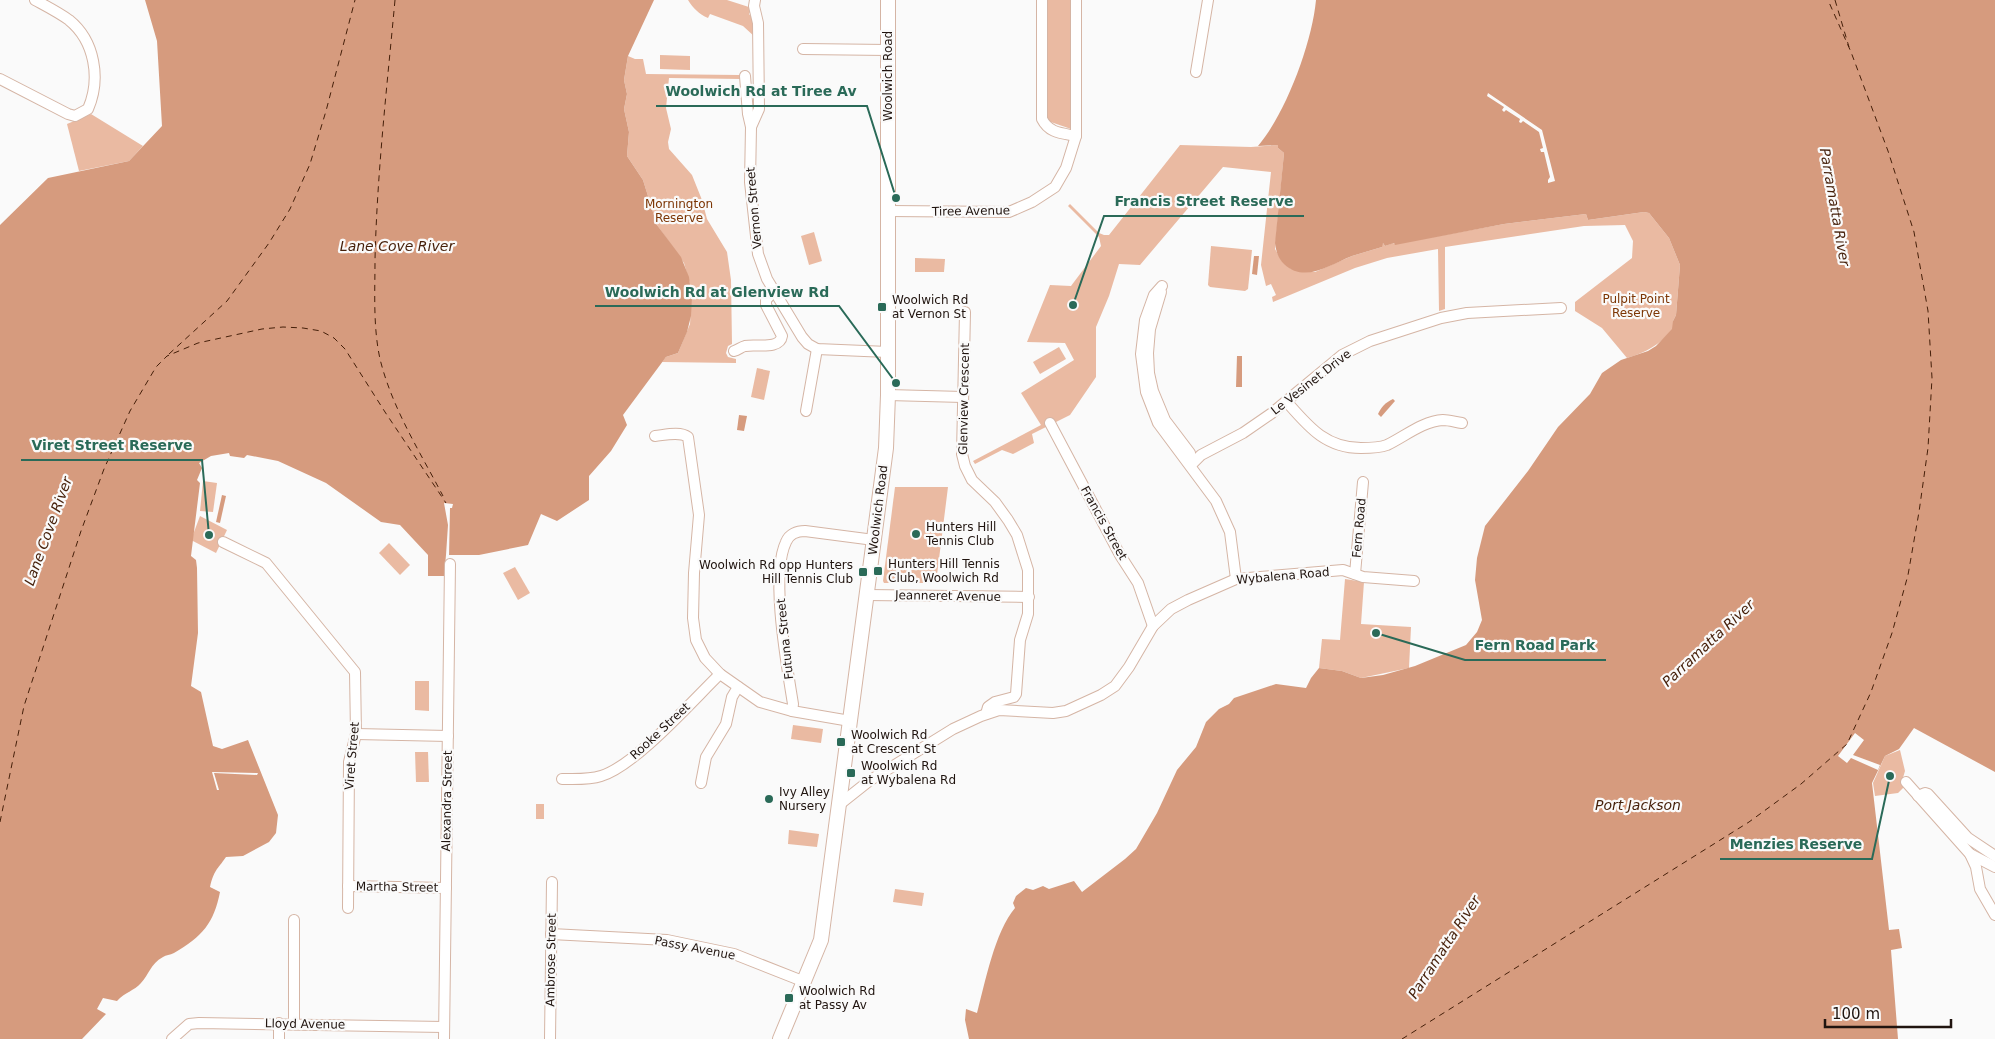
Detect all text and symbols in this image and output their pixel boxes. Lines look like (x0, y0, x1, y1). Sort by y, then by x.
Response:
street label: Woolwich Road (881, 31, 895, 121)
callout: Woolwich Rd at Tiree Av (656, 77, 867, 106)
text: Woolwich Rd at Tiree Av (665, 83, 857, 99)
water label: Parramatta River (1817, 147, 1853, 269)
street label: Vernon Street (743, 166, 765, 250)
callout: Francis Street Reserve (1104, 187, 1304, 216)
text: Francis Street Reserve (1114, 193, 1294, 209)
park label: Mornington Reserve (645, 197, 713, 225)
street label: Tiree Avenue (931, 203, 1010, 219)
water label: Lane Cove River (340, 238, 455, 254)
callout: Woolwich Rd at Glenview Rd (595, 277, 839, 306)
text: Woolwich Rd at Glenview Rd (605, 284, 829, 300)
park label: Pulpit Point Reserve (1602, 292, 1670, 320)
place label: Woolwich Rd at Vernon St (892, 293, 968, 321)
marker: Woolwich Rd at Vernon St (876, 301, 888, 313)
street label: Glenview Crescent (956, 343, 972, 455)
street label: Le Vesinet Drive (1268, 346, 1354, 418)
callout: Viret Street Reserve (21, 431, 202, 460)
text: Viret Street Reserve (31, 437, 193, 453)
street label: Woolwich Road (866, 464, 890, 556)
water label: Lane Cove River (21, 473, 75, 587)
street label: Francis Street (1078, 484, 1130, 563)
street label: Fern Road (1349, 498, 1369, 558)
place label: Hunters Hill Tennis Club (925, 520, 996, 548)
marker: Hunters Hill Tennis Club (910, 528, 922, 540)
place label: Hunters Hill Tennis Club, Woolwich Rd (888, 557, 1000, 585)
place label: Woolwich Rd opp Hunters Hill Tennis Club (699, 558, 853, 586)
marker: Hunters Hill Tennis Club, Woolwich Rd (872, 565, 884, 577)
street label: Wybalena Road (1236, 565, 1330, 587)
marker: Woolwich Rd opp Hunters Hill Tennis Club (857, 566, 869, 578)
street label: Jeanneret Avenue (894, 588, 1001, 604)
water label: Parramatta River (1659, 596, 1758, 690)
street label: Futuna Street (774, 598, 796, 680)
callout: Fern Road Park (1465, 631, 1606, 660)
text: Fern Road Park (1475, 637, 1596, 653)
street label: Rooke Street (627, 700, 693, 762)
street label: Viret Street (342, 721, 362, 791)
place label: Woolwich Rd at Crescent St (851, 728, 936, 756)
marker: Woolwich Rd at Crescent St (835, 736, 847, 748)
street label: Alexandra Street (439, 750, 455, 852)
place label: Woolwich Rd at Wybalena Rd (861, 759, 956, 787)
marker: Woolwich Rd at Wybalena Rd (845, 767, 857, 779)
place label: Ivy Alley Nursery (779, 785, 830, 813)
marker: Ivy Alley Nursery (763, 793, 775, 805)
water label: Port Jackson (1595, 797, 1681, 813)
callout: Menzies Reserve (1720, 830, 1872, 859)
text: Menzies Reserve (1730, 836, 1862, 852)
street label: Martha Street (356, 879, 439, 895)
water label: Parramatta River (1405, 891, 1484, 1002)
street label: Ambrose Street (543, 913, 559, 1007)
street label: Passy Avenue (653, 933, 737, 963)
place label: Woolwich Rd at Passy Av (799, 984, 875, 1012)
marker: Woolwich Rd at Passy Av (783, 992, 795, 1004)
scale bar (1825, 996, 1951, 1028)
text: 100 m (1832, 1005, 1880, 1023)
street label: Lloyd Avenue (265, 1016, 345, 1032)

